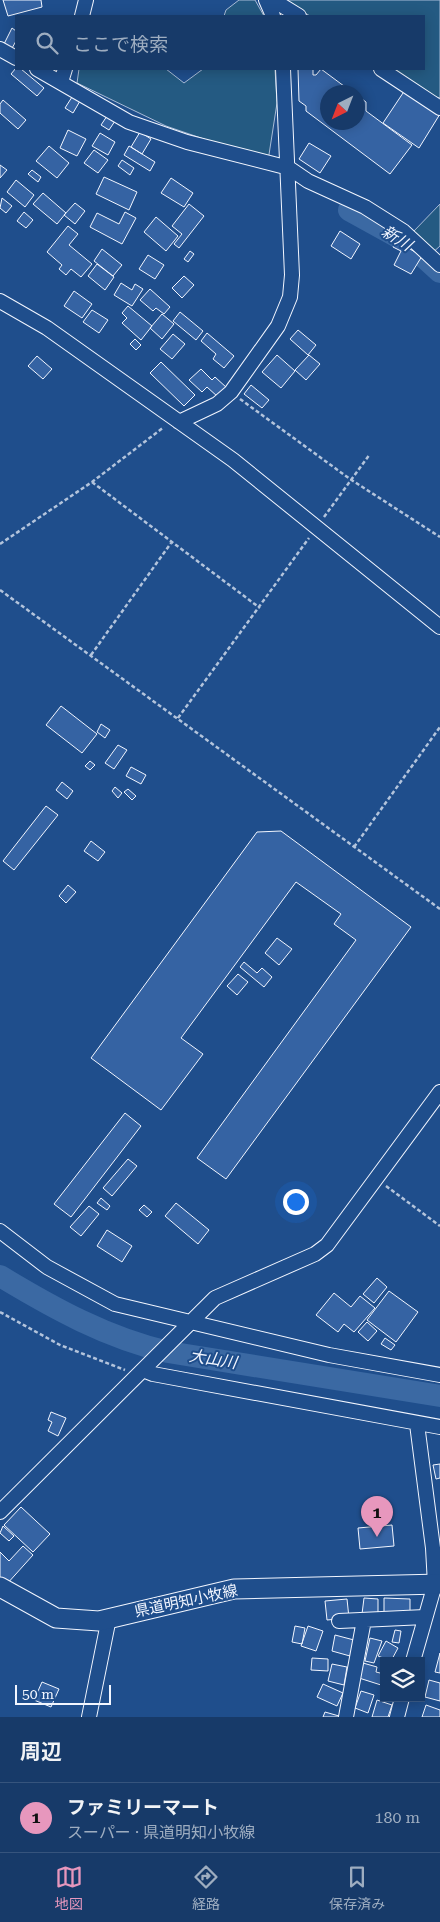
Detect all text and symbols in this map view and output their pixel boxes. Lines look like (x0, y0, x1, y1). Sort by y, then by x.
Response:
search box (15, 15, 425, 70)
icon: search (33, 29, 61, 57)
text: ここで検索 (73, 33, 168, 56)
north arrow (320, 85, 365, 130)
water label: 新川 (378, 221, 417, 256)
your location (283, 1189, 309, 1215)
water label: 大山川 (188, 1346, 240, 1372)
pin: 1 (361, 1496, 393, 1537)
street label: 県道明知小牧線 (133, 1581, 239, 1621)
map controls (380, 1657, 425, 1702)
button: layers (380, 1657, 425, 1702)
scale bar (15, 1682, 111, 1705)
text: 50 m (22, 1686, 54, 1702)
text: 周辺 (20, 1740, 62, 1764)
text: ファミリーマート (67, 1796, 219, 1819)
text: 1 (32, 1808, 40, 1827)
text: 180 m (374, 1808, 420, 1827)
text: スーパー · 県道明知小牧線 (67, 1823, 255, 1842)
tab: 地図 (55, 1863, 83, 1913)
tab: 経路 (192, 1863, 220, 1913)
tab: 保存済み (329, 1863, 385, 1913)

